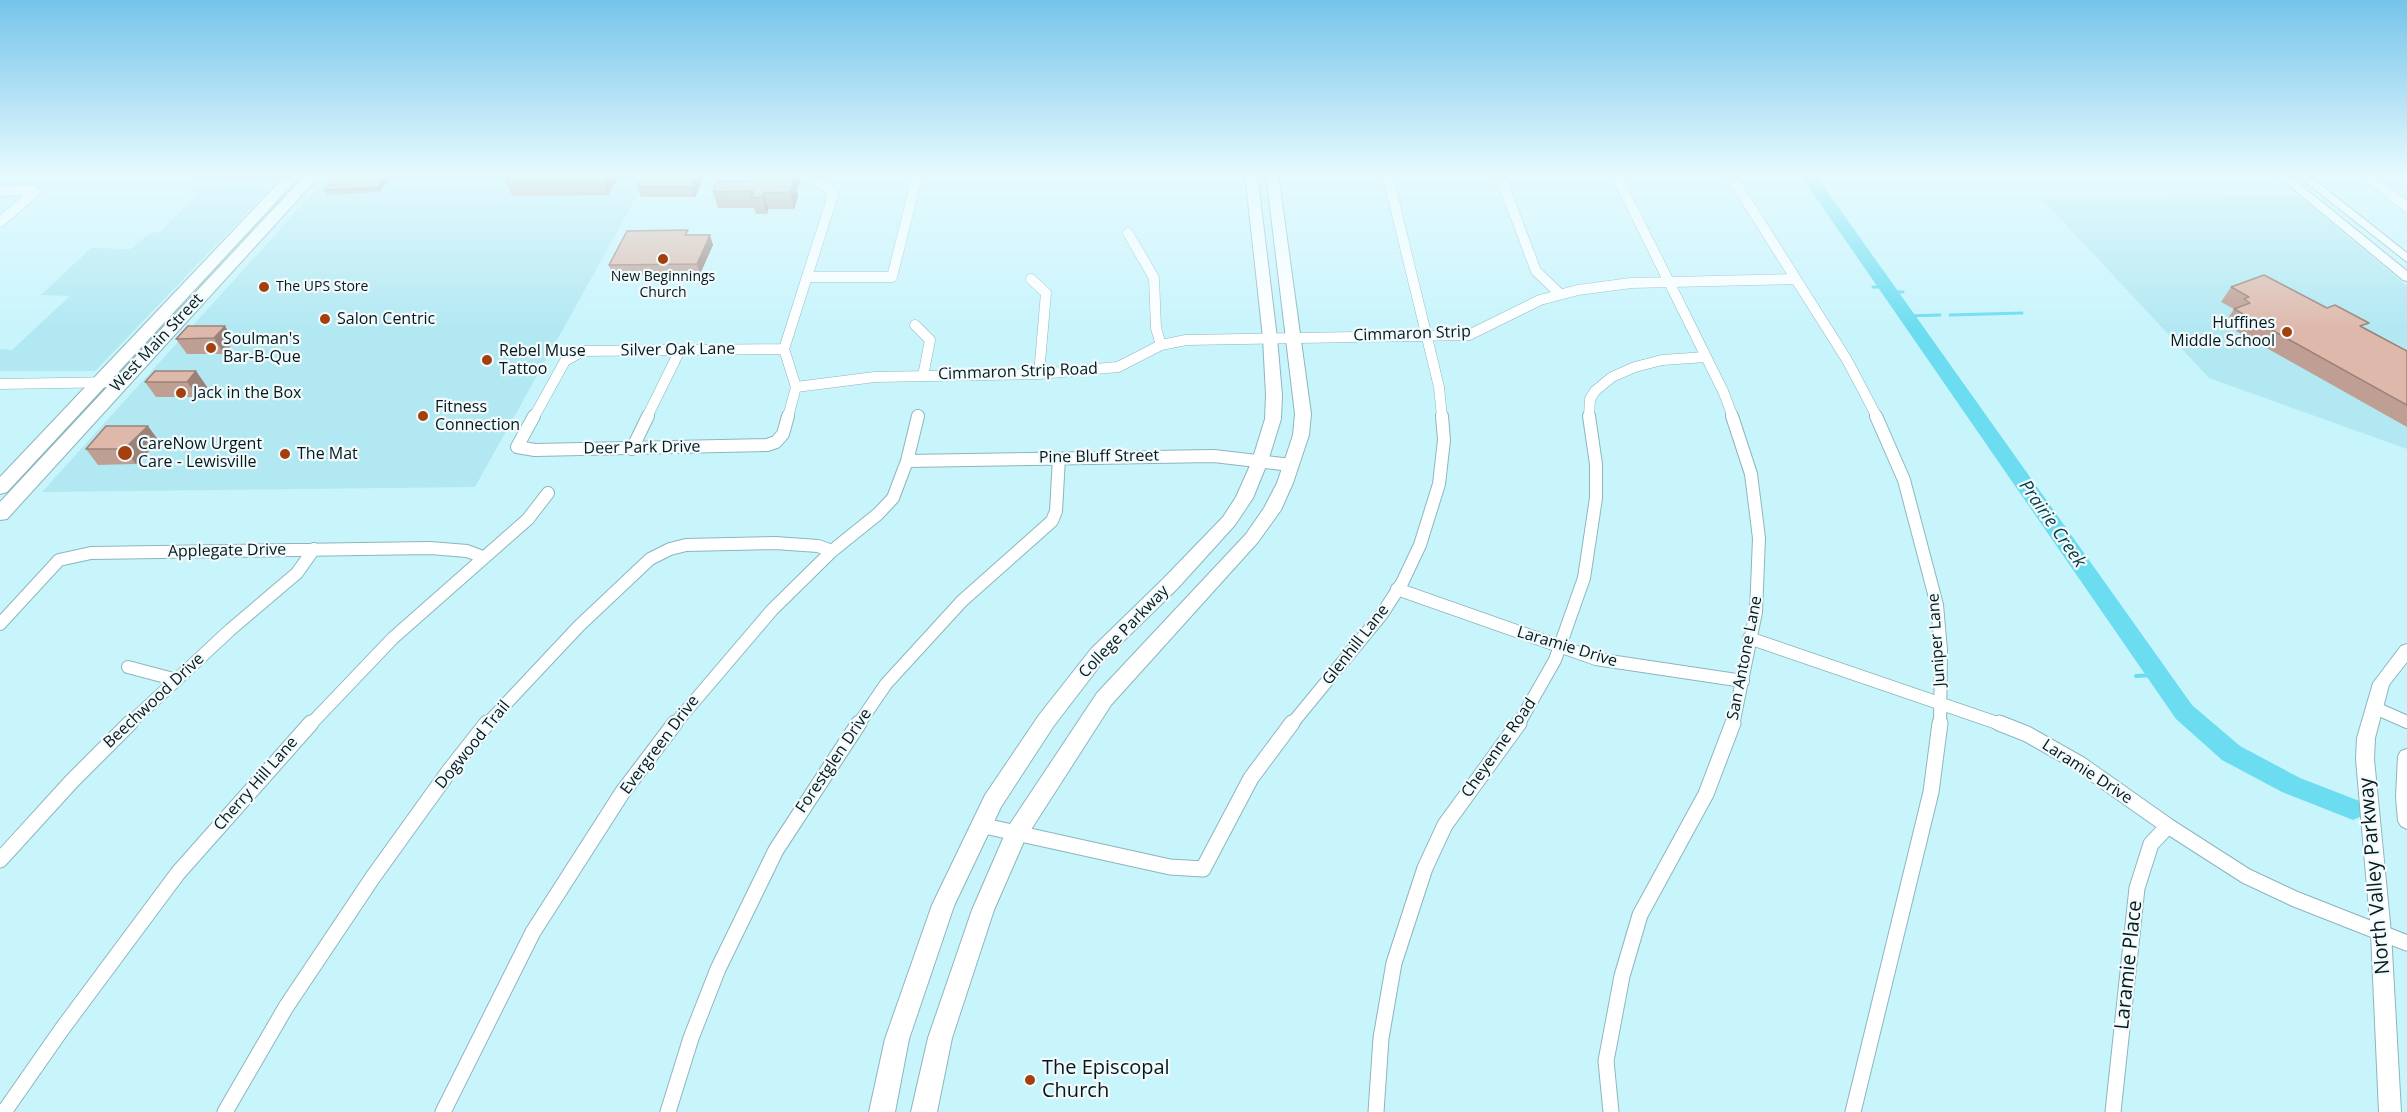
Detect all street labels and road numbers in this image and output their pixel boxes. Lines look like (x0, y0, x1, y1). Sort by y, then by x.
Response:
street label: West Main Street (107, 290, 207, 396)
street label: Cimmaron Strip (1353, 322, 1471, 346)
street label: Silver Oak Lane (621, 339, 735, 361)
street label: Cimmaron Strip Road (938, 360, 1098, 384)
street label: Deer Park Drive (583, 437, 701, 459)
street label: Pine Bluff Street (1039, 446, 1159, 468)
street label: Applegate Drive (168, 540, 286, 562)
street label: College Parkway (1075, 582, 1173, 682)
street label: Juniper Lane (1924, 593, 1950, 687)
street label: San Antone Lane (1724, 594, 1766, 722)
street label: Glenhill Lane (1319, 601, 1393, 689)
street label: Laramie Drive (1515, 623, 1619, 671)
street label: Beechwood Drive (100, 649, 208, 753)
street label: Evergreen Drive (617, 692, 703, 798)
street label: Cheyenne Road (1458, 695, 1540, 801)
street label: Dogwood Trail (432, 697, 514, 793)
street label: Forestglen Drive (792, 705, 876, 817)
street label: Cherry Hill Lane (210, 733, 302, 835)
street label: Laramie Drive (2038, 736, 2136, 808)
street label: North Valley Parkway (2354, 776, 2396, 976)
street label: Laramie Place (2110, 899, 2148, 1031)

